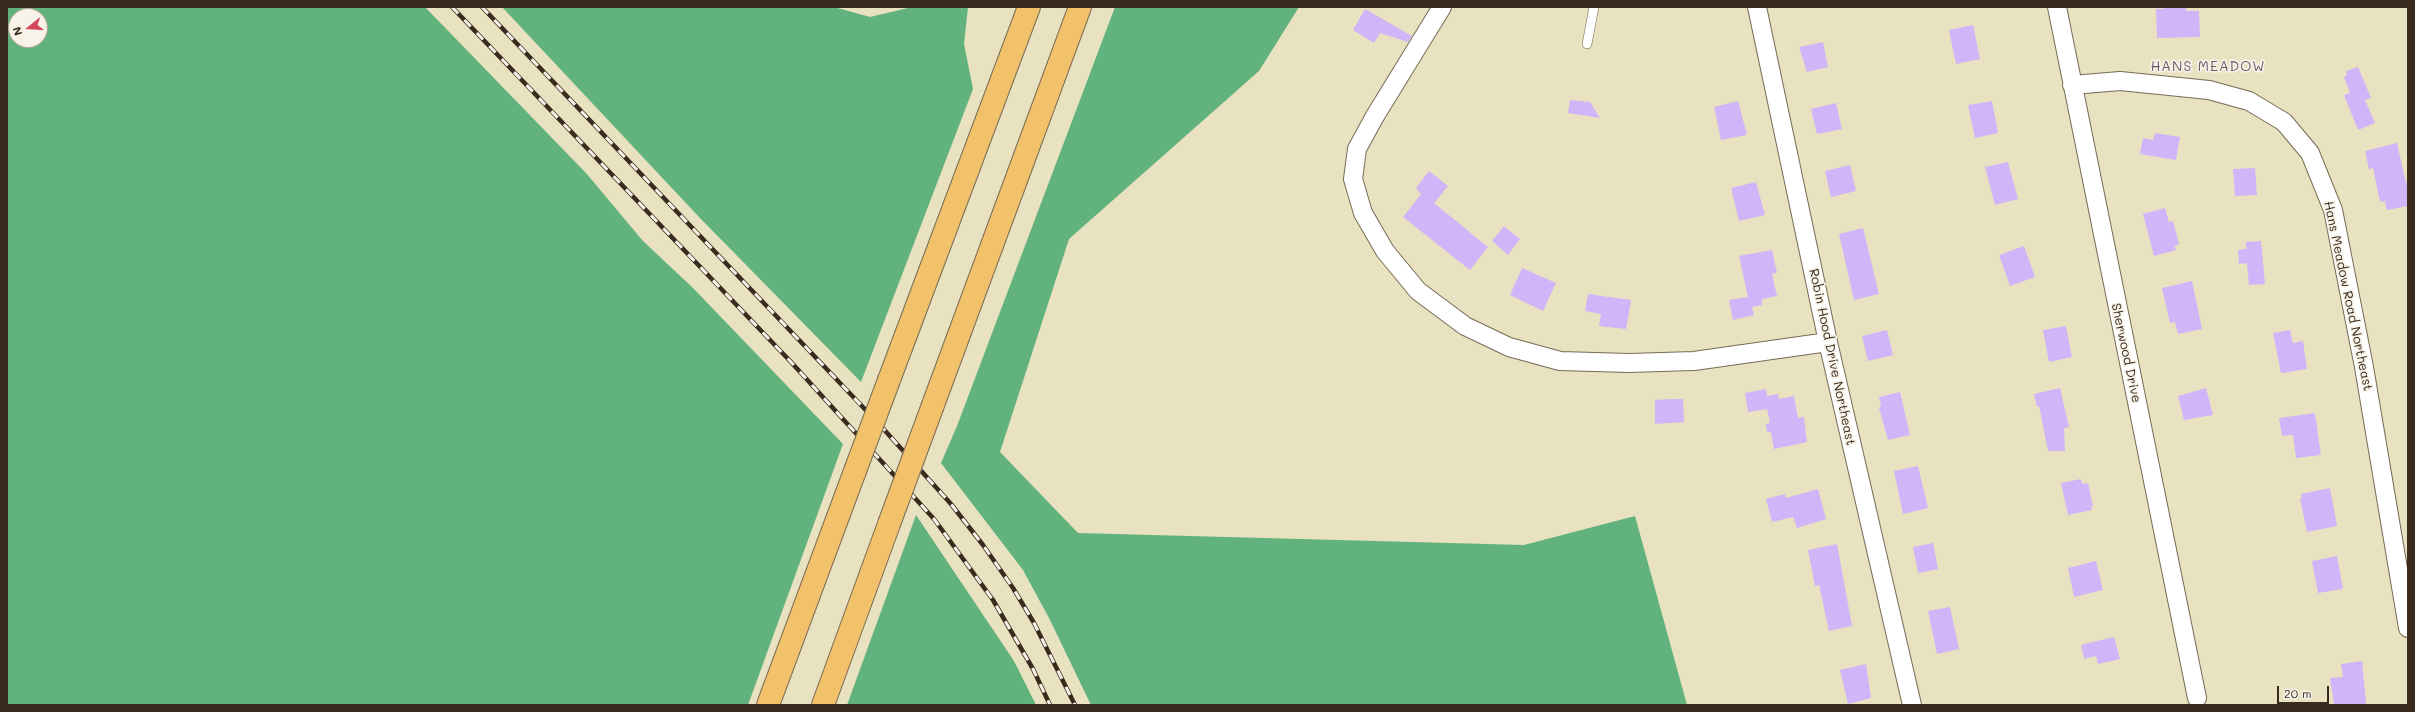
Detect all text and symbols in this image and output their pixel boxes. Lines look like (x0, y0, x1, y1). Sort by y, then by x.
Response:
north arrow (8, 8, 48, 48)
text: N (9, 25, 25, 38)
district label: HANS MEADOW (2150, 59, 2266, 75)
street label: Hans Meadow Road Northeast (2320, 200, 2376, 392)
street label: Robin Hood Drive Northeast (1806, 267, 1858, 447)
street label: Sherwood Drive (2108, 302, 2144, 404)
scale bar (2279, 678, 2331, 704)
text: 20 m (2284, 685, 2312, 701)

